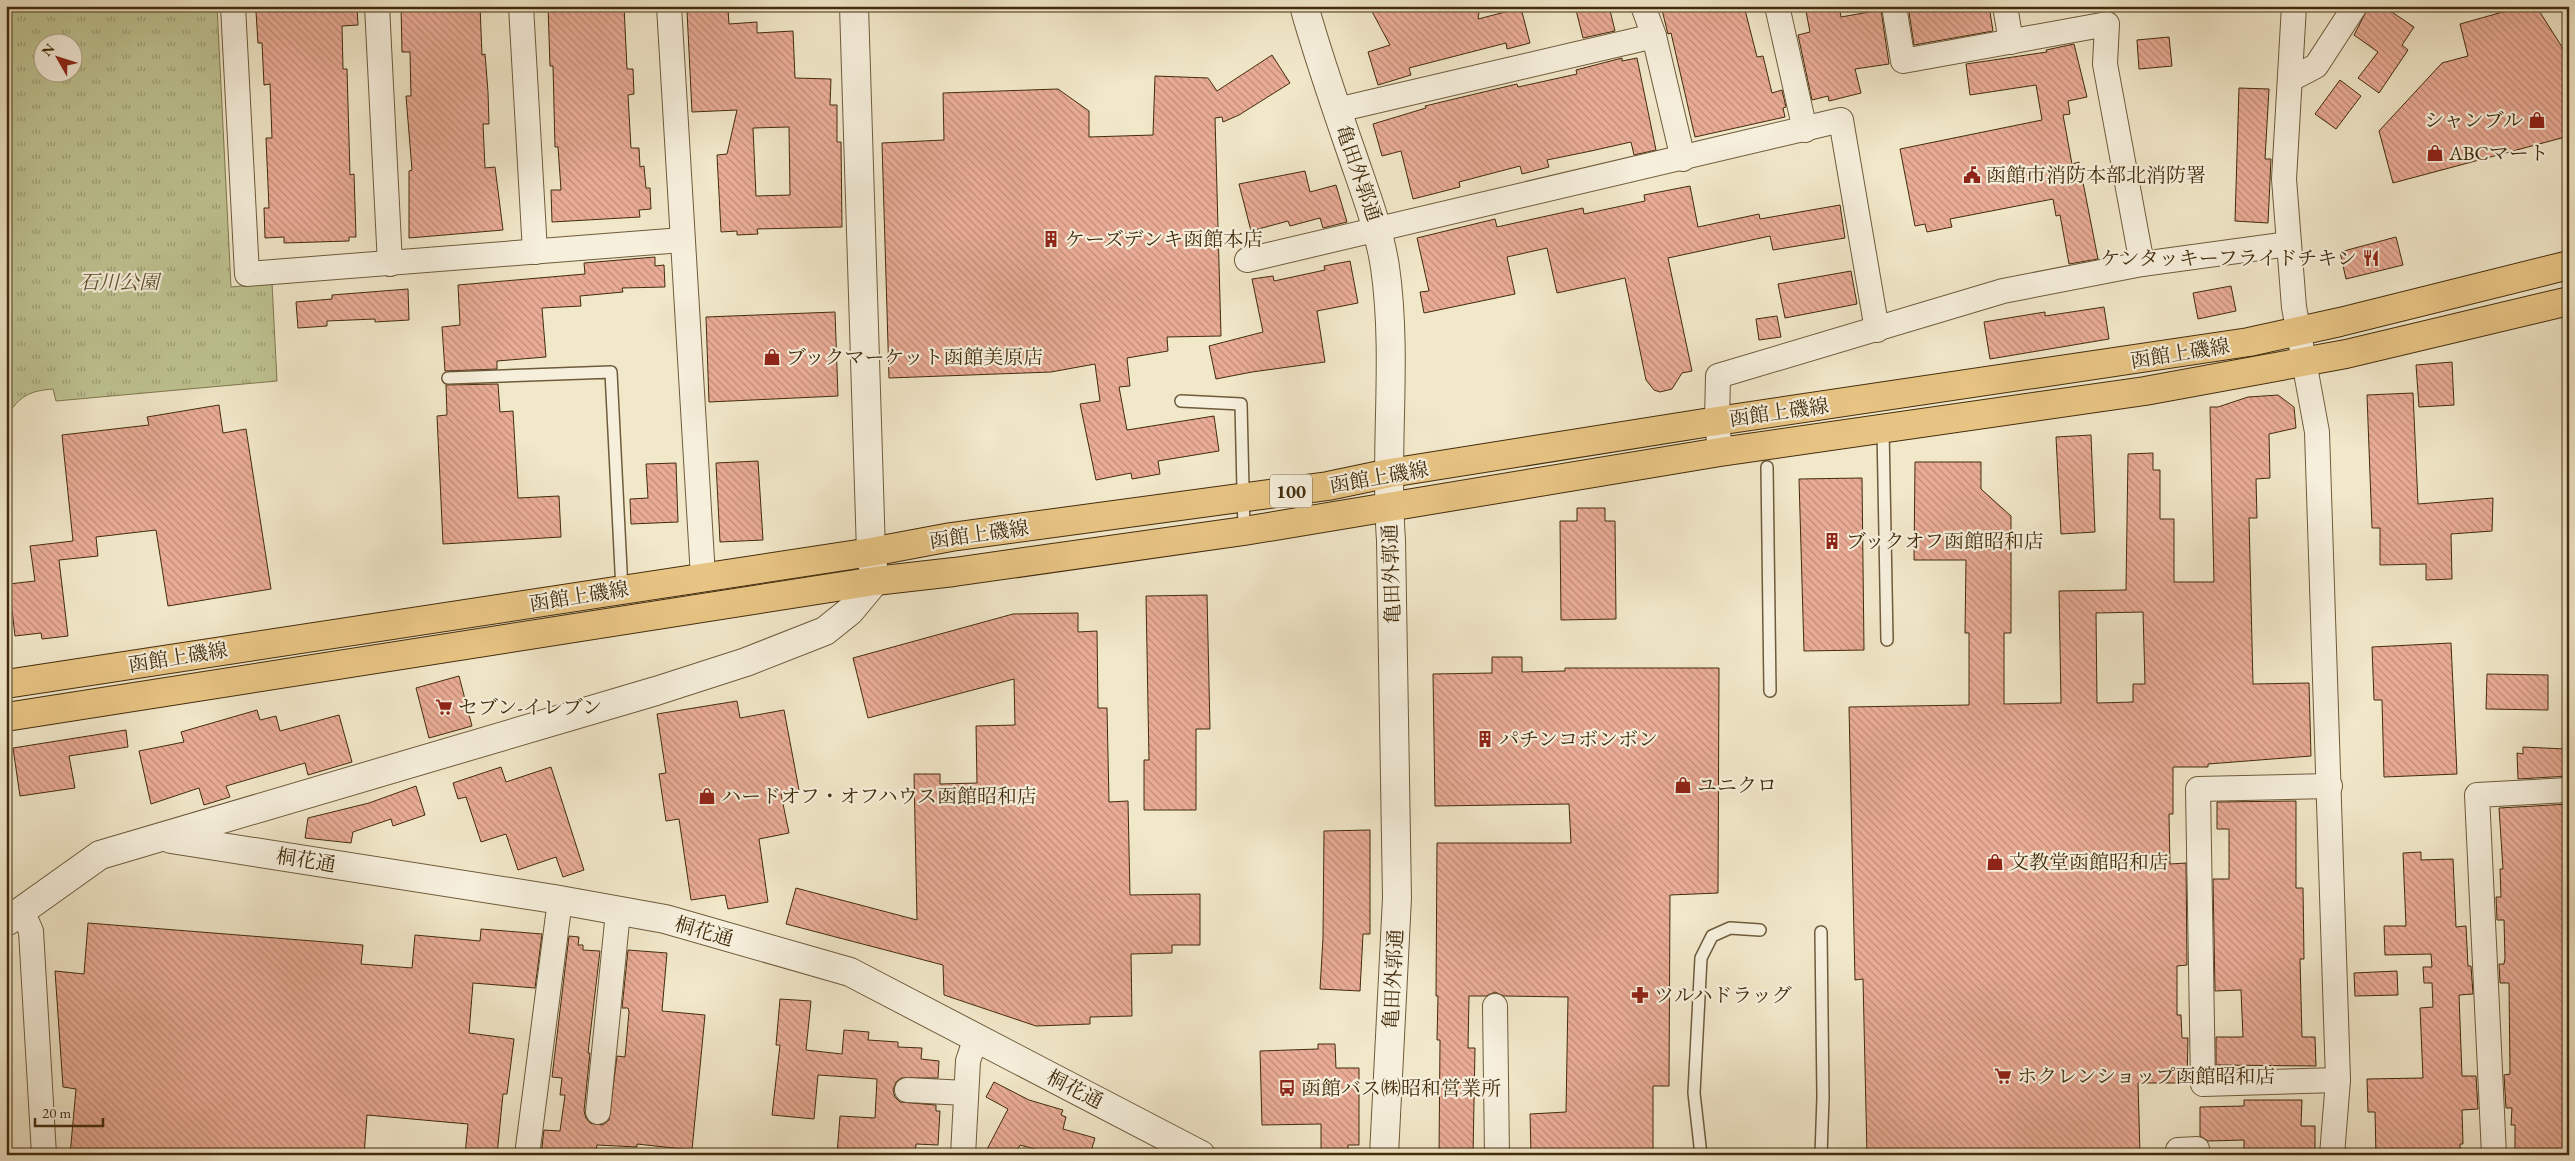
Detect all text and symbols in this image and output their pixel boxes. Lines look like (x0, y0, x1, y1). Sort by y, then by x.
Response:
north arrow (32, 32, 82, 82)
text: N (37, 39, 59, 60)
place label: シャンブル (2424, 107, 2523, 133)
shop icon: シャンブル (2527, 110, 2547, 130)
street label: 亀田外郭通 (1330, 121, 1388, 225)
place label: ABCマート (2448, 140, 2549, 166)
shop icon: ABCマート (2425, 143, 2445, 163)
place label: 函館市消防本部北消防署 (1986, 162, 2206, 188)
public building icon: 函館市消防本部北消防署 (1962, 165, 1982, 185)
place label: ケーズデンキ函館本店 (1065, 226, 1263, 252)
building icon: ケーズデンキ函館本店 (1041, 229, 1061, 249)
place label: ケンタッキーフライドチキン (2101, 245, 2357, 271)
restaurant icon: ケンタッキーフライドチキン (2361, 248, 2381, 268)
park label: 石川公園 (79, 269, 162, 295)
street label: 函館上磯線 (2129, 332, 2231, 374)
place label: ブックマーケット函館美原店 (786, 344, 1044, 370)
shop icon: ブックマーケット函館美原店 (762, 347, 782, 367)
street label: 函館上磯線 (1728, 392, 1830, 432)
street label: 函館上磯線 (1328, 456, 1430, 498)
road number: 100 (1270, 474, 1312, 508)
street label: 函館上磯線 (928, 514, 1030, 554)
street label: 亀田外郭通 (1376, 524, 1406, 624)
place label: ブックオフ函館昭和店 (1846, 528, 2044, 554)
building icon: ブックオフ函館昭和店 (1822, 531, 1842, 551)
street label: 函館上磯線 (528, 575, 630, 617)
street label: 函館上磯線 (127, 636, 229, 678)
place label: セブン-イレブン (458, 694, 602, 720)
supermarket icon: セブン-イレブン (434, 697, 454, 717)
place label: パチンコボンボン (1499, 726, 1658, 752)
building icon: パチンコボンボン (1475, 729, 1495, 749)
place label: ユニクロ (1697, 772, 1777, 798)
shop icon: ユニクロ (1673, 775, 1693, 795)
place label: ハードオフ・オフハウス函館昭和店 (721, 783, 1037, 809)
shop icon: ハードオフ・オフハウス函館昭和店 (697, 786, 717, 806)
street label: 桐花通 (274, 842, 338, 878)
place label: 文教堂函館昭和店 (2009, 849, 2169, 875)
shop icon: 文教堂函館昭和店 (1985, 852, 2005, 872)
street label: 桐花通 (672, 910, 736, 952)
street label: 亀田外郭通 (1377, 928, 1409, 1030)
place label: ツルハドラッグ (1654, 982, 1792, 1008)
pharmacy icon: ツルハドラッグ (1630, 985, 1650, 1005)
place label: ホクレンショップ函館昭和店 (2017, 1063, 2276, 1089)
street label: 桐花通 (1042, 1064, 1108, 1114)
supermarket icon: ホクレンショップ函館昭和店 (1993, 1066, 2013, 1086)
place label: 函館バス㈱昭和営業所 (1301, 1075, 1501, 1101)
bus stop icon: 函館バス㈱昭和営業所 (1277, 1078, 1297, 1098)
scale bar (35, 1096, 102, 1128)
text: 20 m (42, 1103, 71, 1122)

